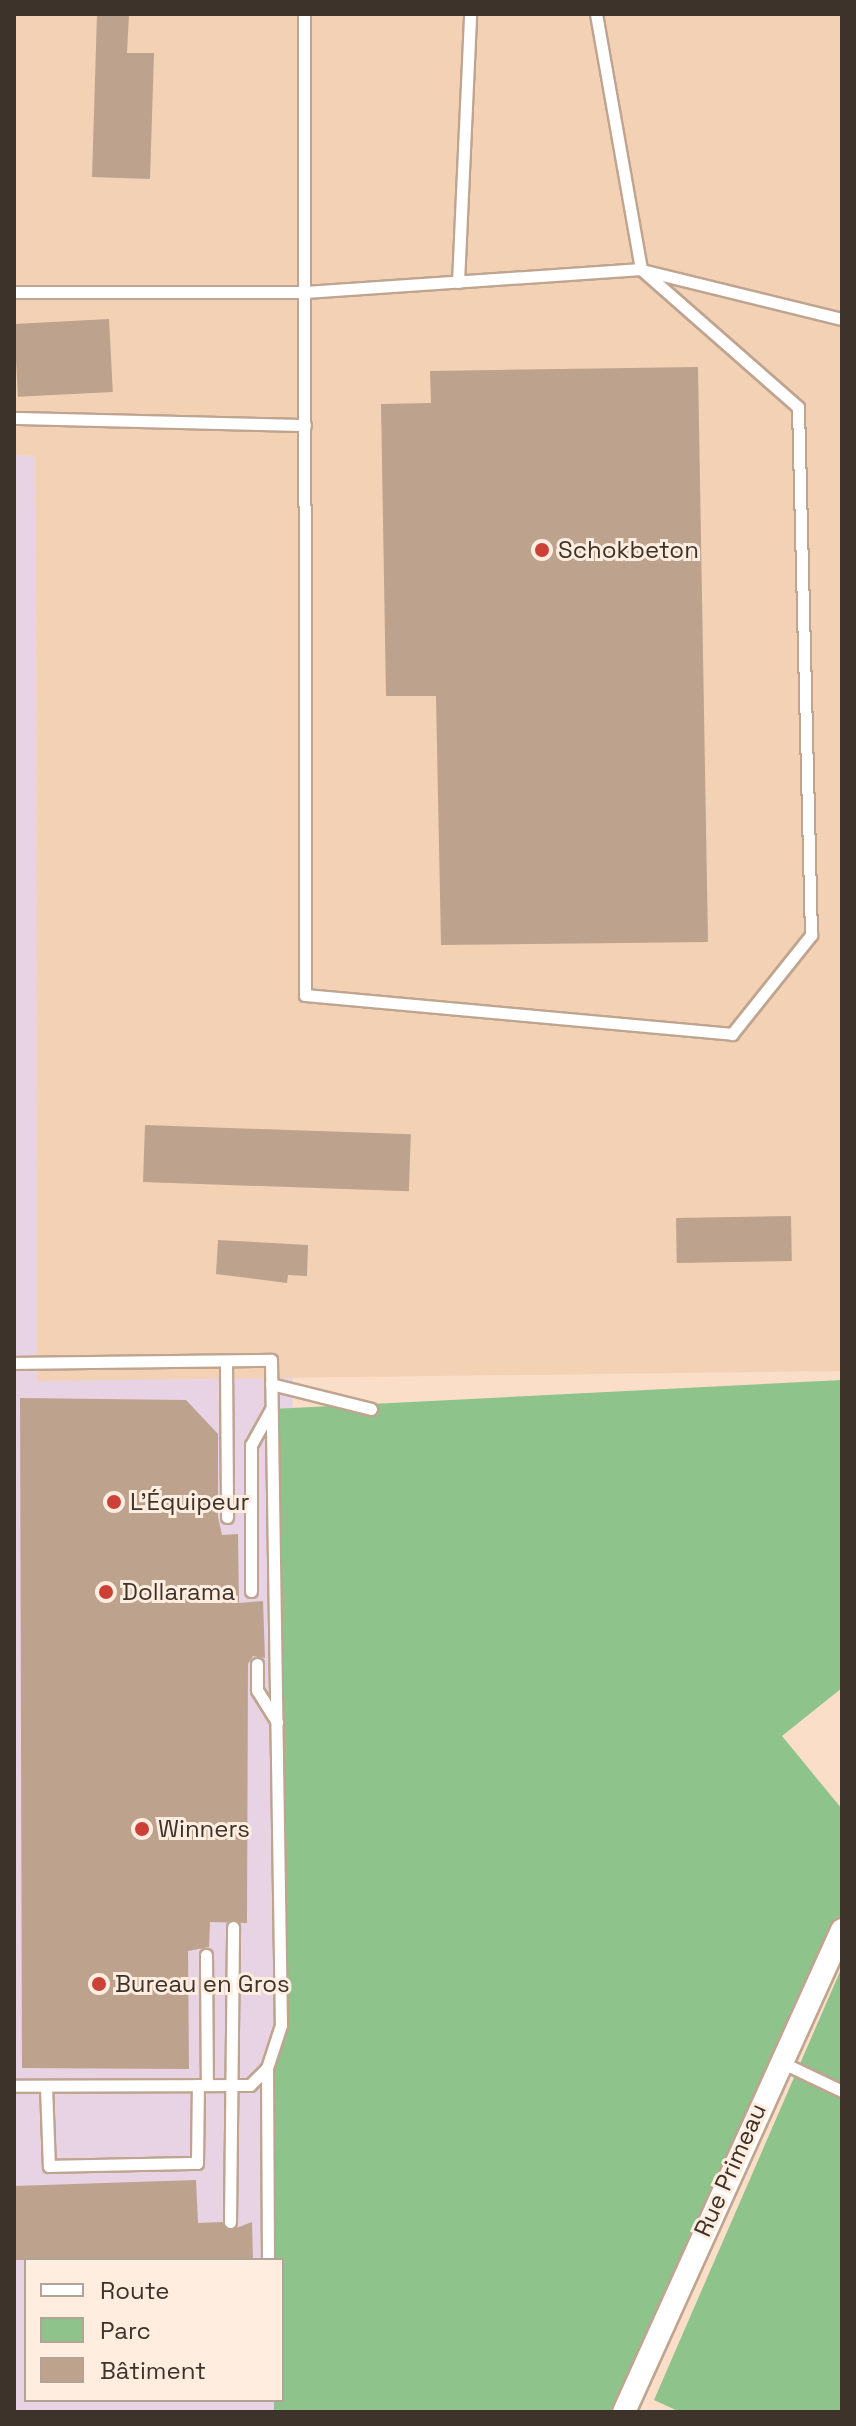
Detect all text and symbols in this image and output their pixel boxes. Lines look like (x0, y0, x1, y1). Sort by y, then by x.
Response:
place label: Schokbeton (558, 536, 699, 564)
marker: Schokbeton (533, 541, 551, 559)
place label: L'Équipeur (130, 1488, 250, 1516)
marker: L'Équipeur (105, 1493, 123, 1511)
place label: Dollarama (122, 1578, 235, 1606)
marker: Dollarama (97, 1583, 115, 1601)
place label: Winners (158, 1815, 250, 1843)
marker: Winners (133, 1820, 151, 1838)
place label: Bureau en Gros (115, 1970, 290, 1998)
marker: Bureau en Gros (90, 1975, 108, 1993)
street label: Rue Primeau (688, 2099, 772, 2241)
legend (24, 2258, 284, 2402)
text: Route (100, 2275, 169, 2306)
text: Parc (100, 2315, 151, 2346)
text: Bâtiment (100, 2355, 206, 2386)

